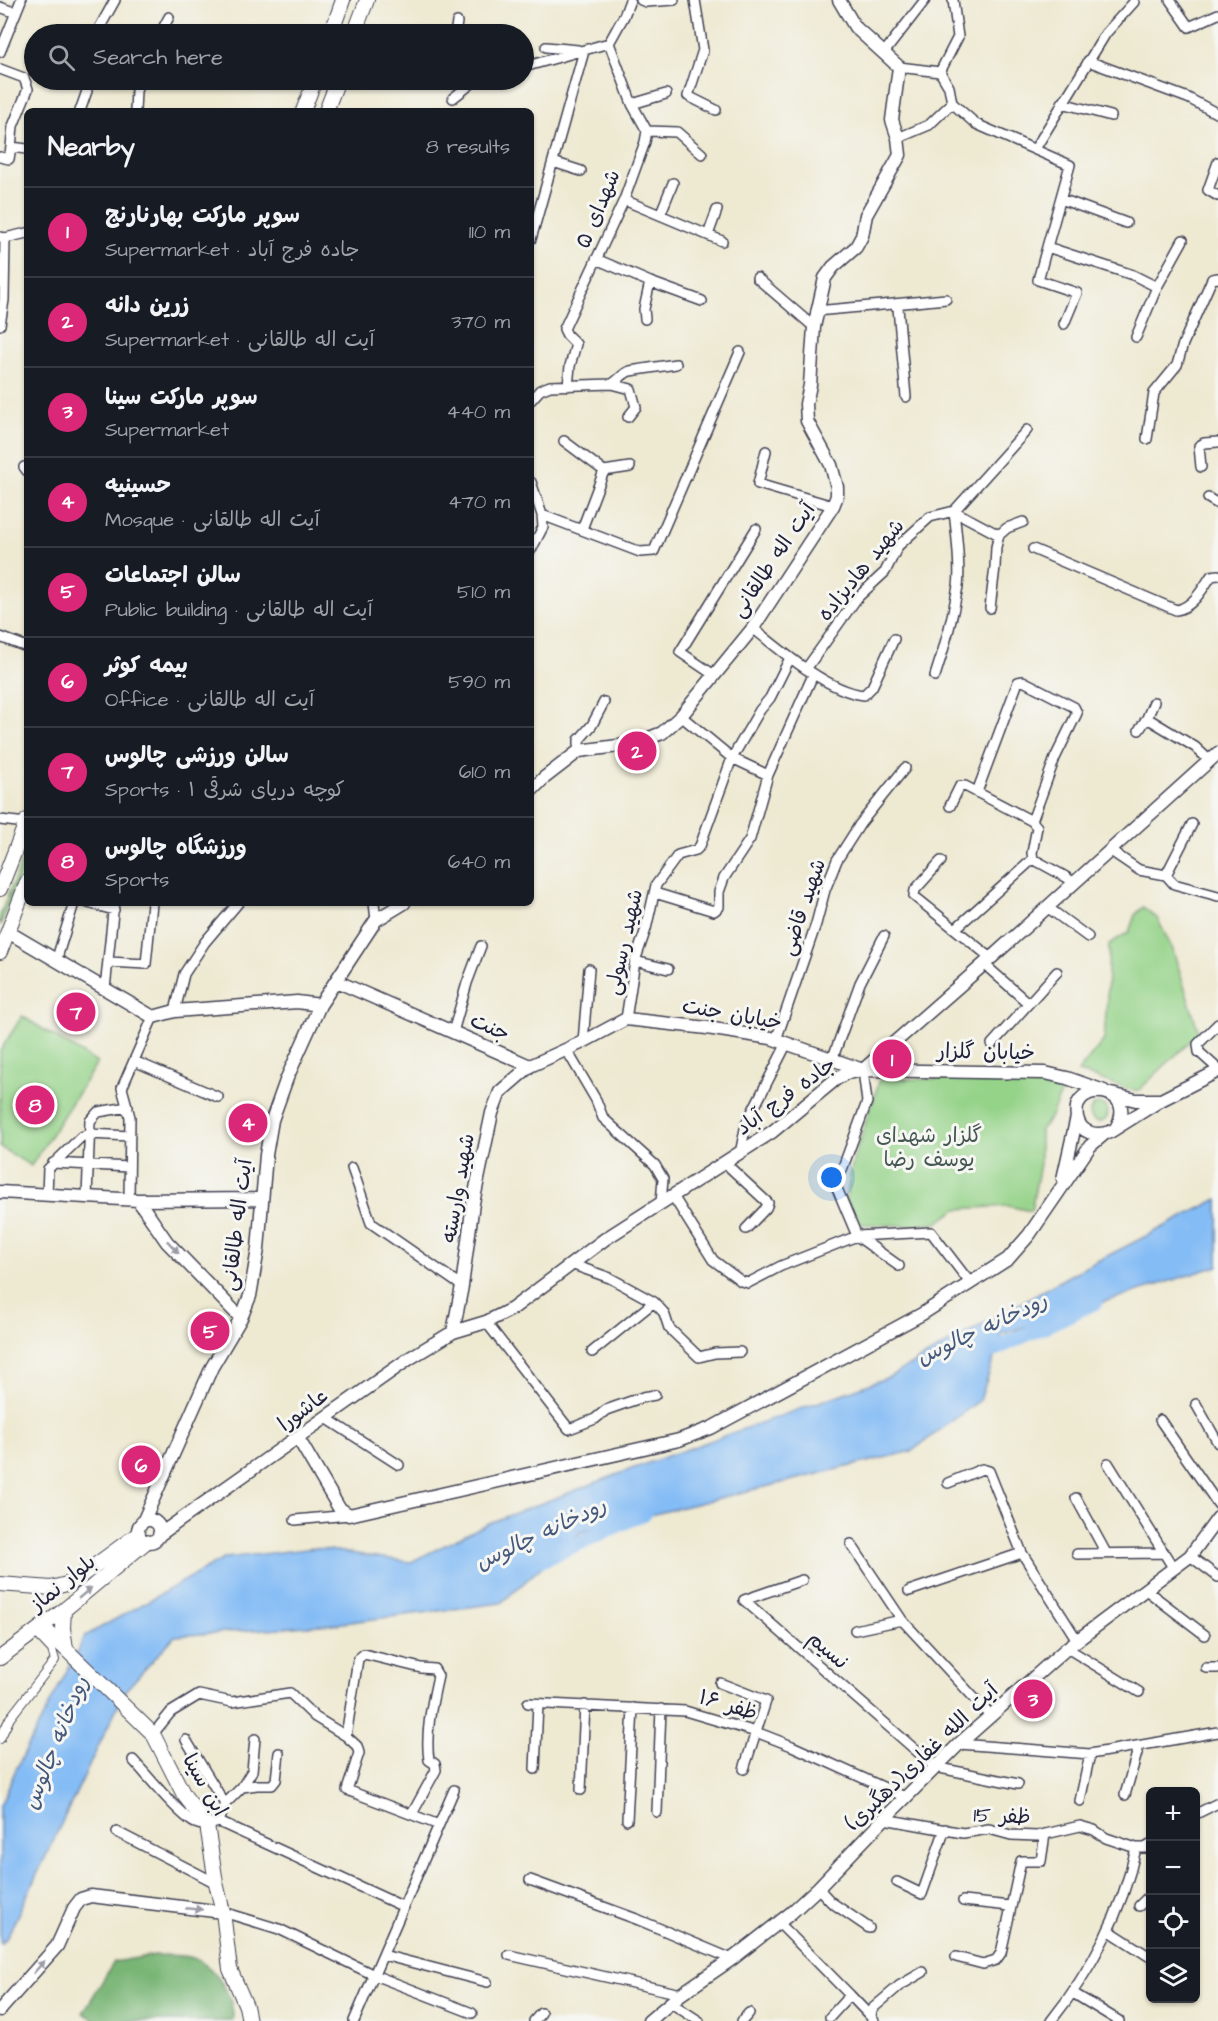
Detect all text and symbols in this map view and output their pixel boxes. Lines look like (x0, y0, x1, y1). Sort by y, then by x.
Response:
search box (24, 24, 534, 90)
icon: search (45, 41, 78, 74)
text: Search here (93, 42, 223, 73)
text: Nearby (48, 129, 135, 165)
text: 8 results (426, 133, 510, 161)
street label: شهدای ۵ (568, 165, 628, 253)
text: سوپر مارکت بهارنارنج (105, 200, 300, 231)
text: 1 (66, 218, 69, 246)
text: 110 m (469, 218, 510, 246)
text: Supermarket · جاده فرج آباد (105, 236, 359, 264)
text: زرین دانه (105, 290, 189, 321)
text: 2 (62, 308, 73, 336)
text: 370 m (451, 308, 510, 336)
text: Supermarket · آیت اله طالقانی (105, 326, 375, 354)
text: سوپر مارکت سینا (105, 382, 258, 413)
text: 3 (62, 398, 73, 426)
text: 440 m (447, 398, 510, 426)
text: Supermarket (105, 416, 229, 444)
text: حسینیه (105, 470, 171, 501)
text: 4 (61, 488, 74, 516)
text: 470 m (448, 488, 510, 516)
street label: آیت اله طالقانی (724, 496, 823, 623)
text: Mosque · آیت اله طالقانی (105, 506, 320, 534)
street label: شهید هادیزاده (811, 513, 911, 627)
text: سالن اجتماعات (105, 560, 241, 591)
text: 5 (60, 578, 75, 606)
text: 510 m (457, 578, 510, 606)
text: Public building · آیت اله طالقانی (105, 596, 373, 624)
text: بیمه کوثر (105, 650, 188, 681)
text: 6 (61, 668, 74, 696)
text: 590 m (448, 668, 510, 696)
text: Office · آیت اله طالقانی (105, 686, 314, 714)
pin: 2 (618, 728, 656, 774)
text: سالن ورزشی چالوس (105, 740, 289, 771)
text: 7 (61, 758, 74, 786)
text: 610 m (459, 758, 510, 786)
text: Sports · کوچه دریای شرقی ۱ (105, 776, 345, 804)
text: ورزشگاه چالوس (105, 832, 247, 863)
text: 8 (61, 848, 74, 876)
text: 640 m (448, 848, 510, 876)
street label: شهید قاضی (773, 855, 833, 959)
text: Sports (105, 866, 169, 894)
street label: شهید رسولی (598, 886, 650, 998)
pin: 7 (56, 990, 96, 1034)
street label: خیابان جنت (680, 991, 784, 1037)
street label: جنت (466, 1006, 514, 1048)
pin: 1 (872, 1036, 912, 1082)
street label: خیابان گلزار (935, 1037, 1035, 1067)
street label: جاده فرج آباد (730, 1050, 842, 1142)
pin: 8 (15, 1082, 54, 1128)
pin: 4 (228, 1100, 268, 1146)
park label: گلزار شهدای یوسف رضا (876, 1121, 982, 1174)
street label: شهید وارسته (434, 1131, 482, 1245)
street label: آیت اله طالقانی (215, 1156, 260, 1293)
your location (817, 1163, 846, 1192)
one-way arrow (166, 1240, 180, 1255)
water label: رودخانه چالوس (911, 1285, 1053, 1373)
pin: 5 (190, 1308, 230, 1354)
street label: عاشورا (272, 1382, 334, 1438)
pin: 6 (122, 1442, 160, 1488)
water label: رودخانه چالوس (470, 1490, 612, 1578)
street label: بلوار نماز (22, 1547, 102, 1620)
one-way arrow (77, 1587, 92, 1600)
street label: نسیم (801, 1624, 855, 1677)
water label: رودخانه چالوس (15, 1672, 97, 1814)
street label: آیت الله غفاری(دهگیری) (839, 1676, 1005, 1838)
pin: 3 (1014, 1676, 1052, 1722)
street label: ظفر ۱۶ (695, 1682, 761, 1728)
street label: ابن سینا (175, 1748, 235, 1822)
map controls (1146, 1787, 1200, 2003)
button: + (1146, 1787, 1200, 1841)
street label: ظفر 15 (973, 1801, 1031, 1831)
button: − (1146, 1841, 1200, 1895)
button: locate (1146, 1895, 1200, 1949)
one-way arrow (185, 1904, 204, 1914)
button: layers (1146, 1949, 1200, 2003)
one-way arrow (32, 1960, 45, 1975)

